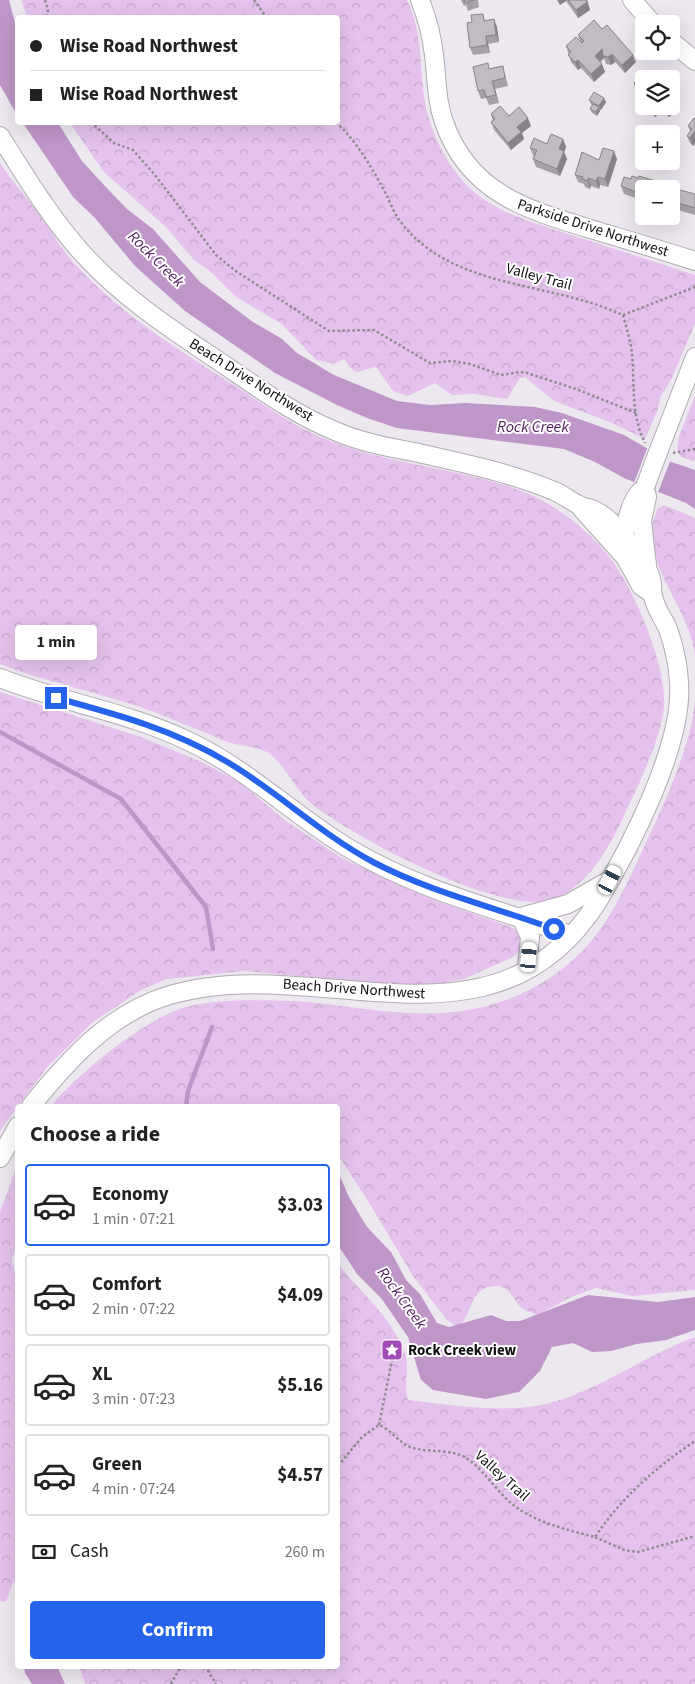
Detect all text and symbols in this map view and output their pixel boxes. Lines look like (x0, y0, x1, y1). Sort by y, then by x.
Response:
map controls (635, 15, 680, 225)
button: locate (635, 15, 680, 60)
text: Wise Road Northwest (60, 33, 238, 60)
button: layers (635, 70, 680, 115)
text: Wise Road Northwest (60, 81, 238, 108)
button: + (635, 125, 680, 170)
button: − (635, 180, 680, 225)
street label: Parkside Drive Northwest (515, 194, 671, 262)
water label: Rock Creek (123, 226, 189, 292)
street label: Valley Trail (504, 258, 574, 296)
street label: Beach Drive Northwest (185, 333, 317, 427)
water label: Rock Creek (497, 416, 569, 438)
callout: 1 min (15, 626, 97, 660)
text: 1 min (37, 631, 75, 653)
route end (45, 687, 67, 709)
car (596, 863, 623, 897)
route start (543, 918, 565, 940)
car (520, 941, 537, 973)
street label: Beach Drive Northwest (282, 974, 426, 1004)
text: Choose a ride (30, 1118, 160, 1150)
text: Economy (92, 1181, 169, 1208)
icon: car (32, 1183, 77, 1228)
text: $3.03 (277, 1192, 323, 1219)
text: 1 min · 07:21 (92, 1208, 175, 1230)
water label: Rock Creek (372, 1262, 432, 1334)
text: Comfort (92, 1271, 162, 1298)
icon: car (32, 1273, 77, 1318)
text: $4.09 (277, 1282, 323, 1309)
text: 2 min · 07:22 (92, 1298, 175, 1320)
place icon: Rock Creek view (380, 1338, 404, 1362)
place label: Rock Creek view (408, 1340, 517, 1361)
text: XL (92, 1361, 113, 1388)
icon: car (32, 1363, 77, 1408)
text: $5.16 (277, 1372, 323, 1399)
text: 3 min · 07:23 (92, 1388, 175, 1410)
street label: Valley Trail (470, 1446, 534, 1506)
text: Green (92, 1451, 142, 1478)
icon: car (32, 1453, 77, 1498)
text: $4.57 (277, 1462, 323, 1489)
text: 4 min · 07:24 (92, 1478, 175, 1500)
icon: cash (30, 1538, 58, 1566)
text: Cash (70, 1538, 109, 1565)
text: 260 m (285, 1541, 325, 1563)
button: Confirm (30, 1601, 325, 1659)

